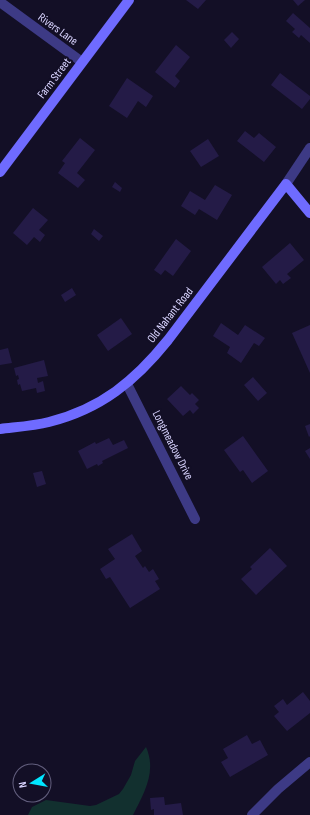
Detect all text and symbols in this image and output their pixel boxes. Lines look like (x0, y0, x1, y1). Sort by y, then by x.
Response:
street label: Rivers Lane (35, 10, 81, 49)
street label: Farm Street (34, 55, 75, 102)
street label: Old Nahant Road (144, 285, 197, 346)
street label: Longmeadow Drive (149, 408, 197, 483)
north arrow (12, 763, 52, 803)
text: N (16, 781, 30, 789)

